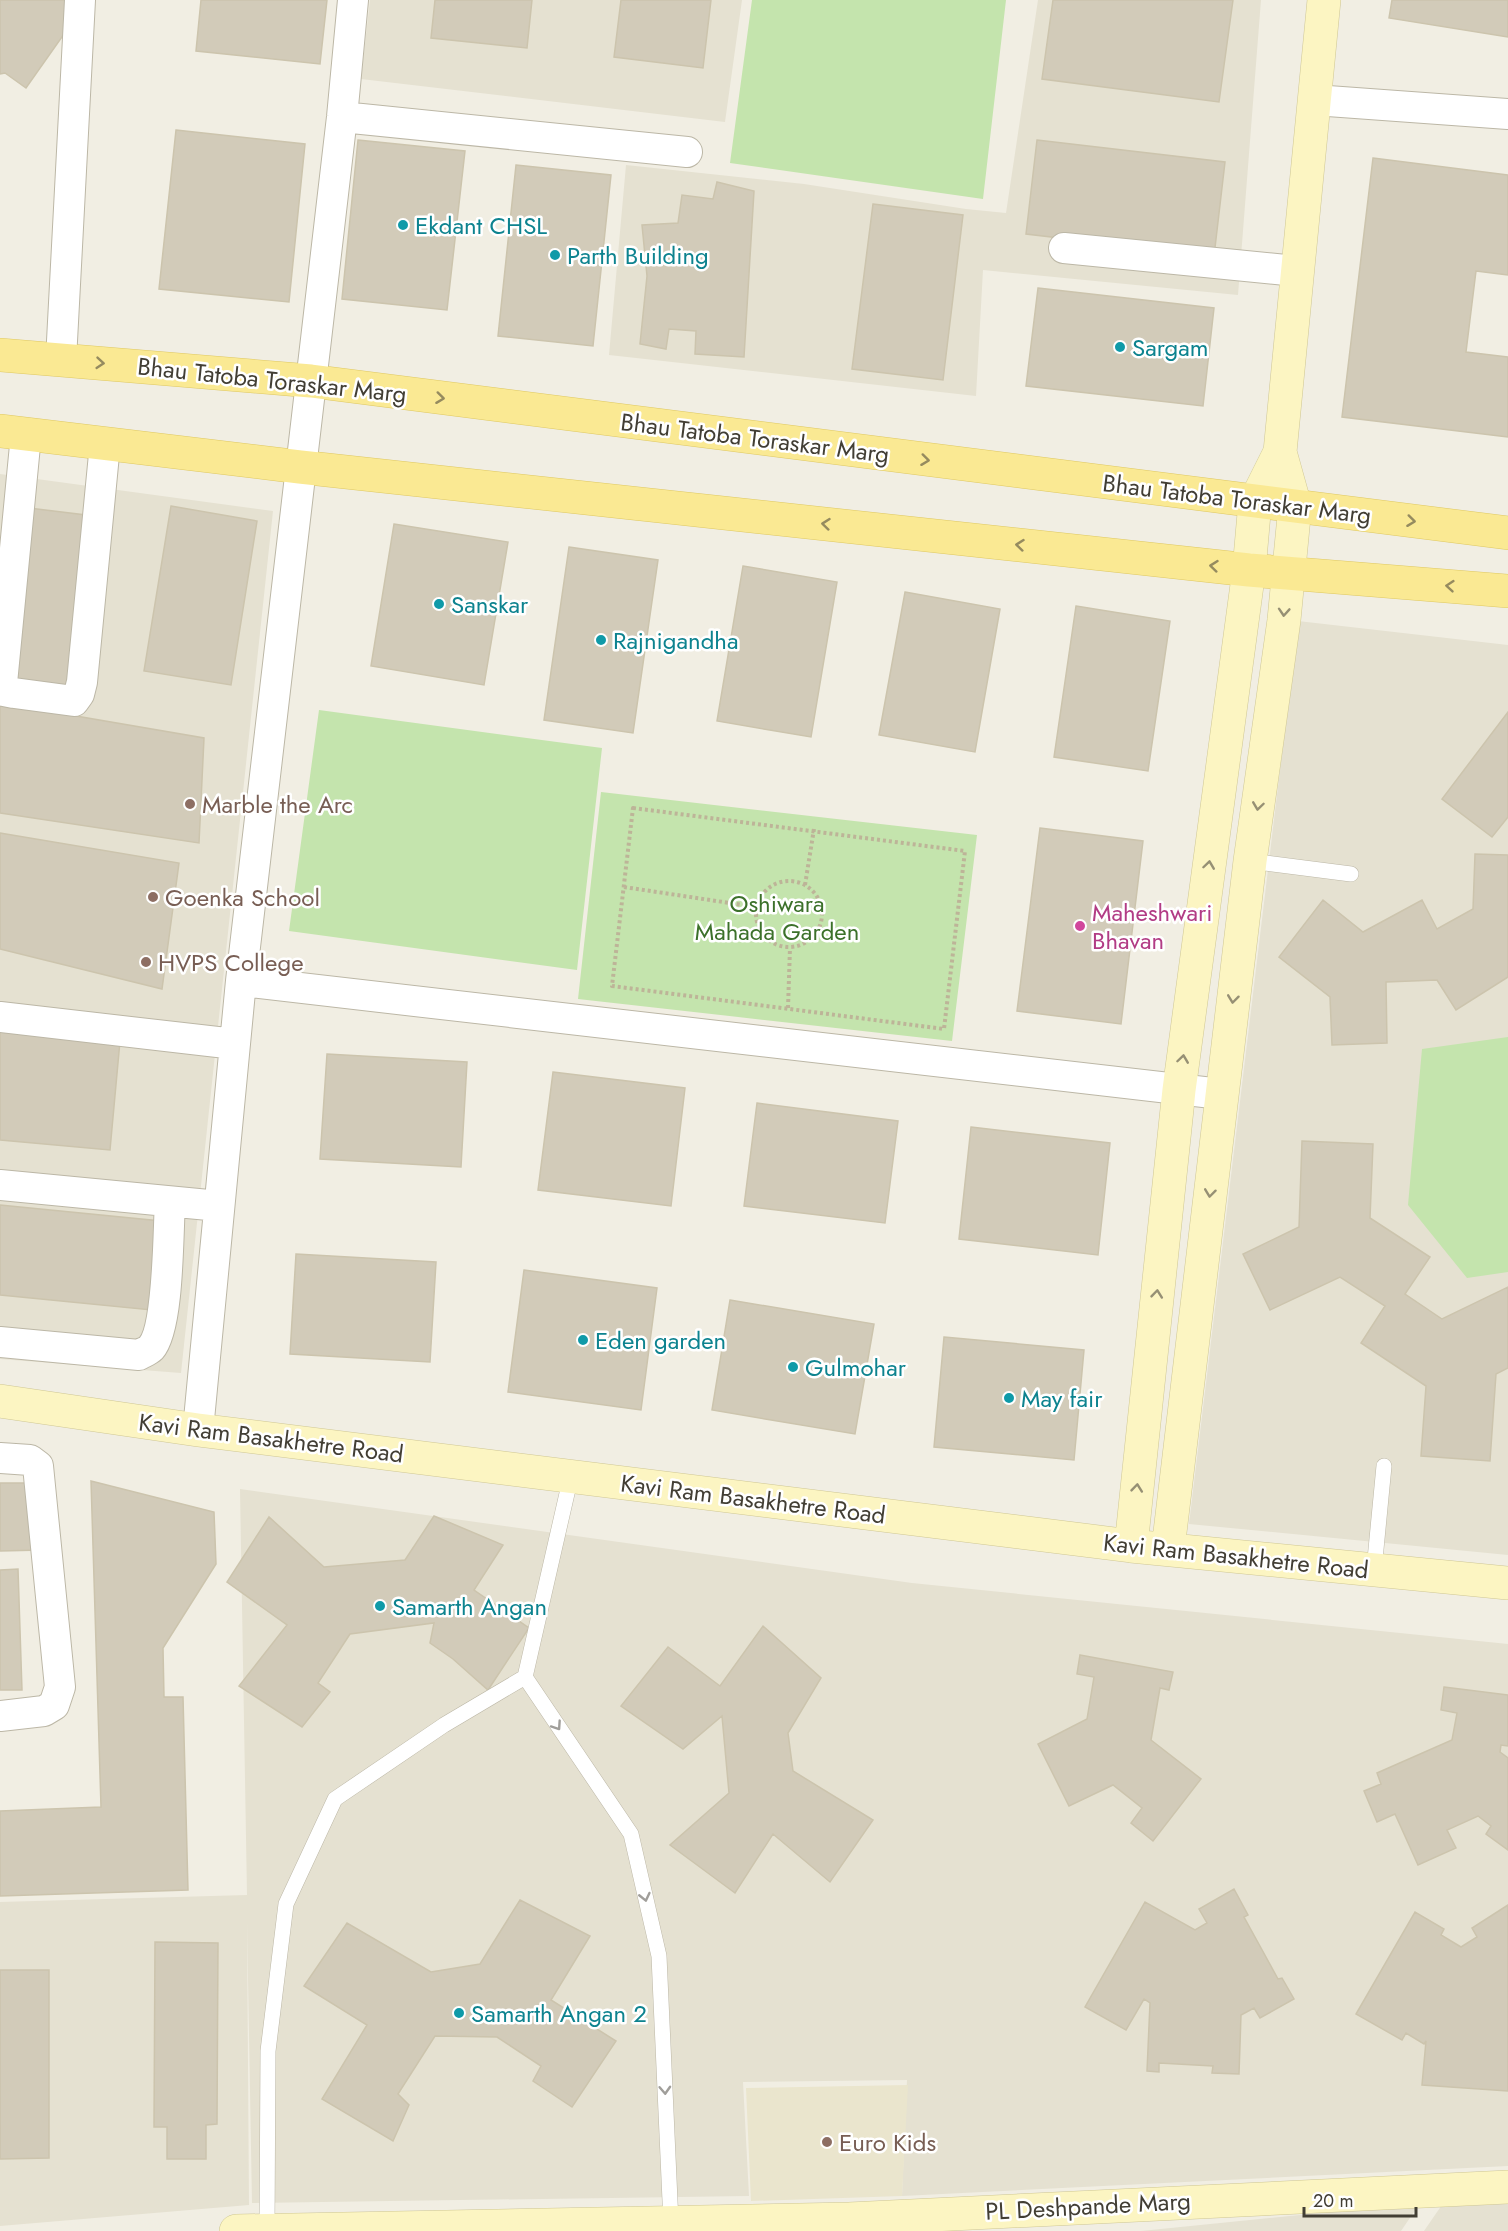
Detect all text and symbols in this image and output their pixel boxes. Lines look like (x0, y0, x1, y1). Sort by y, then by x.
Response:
place label: Ekdant CHSL (415, 208, 547, 243)
marker: Ekdant CHSL (396, 218, 410, 232)
place label: Parth Building (567, 238, 709, 273)
marker: Parth Building (548, 248, 562, 262)
place label: Sargam (1132, 330, 1209, 365)
marker: Sargam (1113, 340, 1127, 354)
street label: Bhau Tatoba Toraskar Marg (136, 348, 408, 412)
one-way arrow (96, 356, 105, 369)
one-way arrow (436, 391, 445, 403)
street label: Bhau Tatoba Toraskar Marg (619, 404, 891, 472)
one-way arrow (921, 453, 930, 465)
street label: Bhau Tatoba Toraskar Marg (1101, 465, 1373, 533)
one-way arrow (1406, 514, 1415, 526)
one-way arrow (821, 518, 830, 531)
one-way arrow (1015, 539, 1024, 552)
one-way arrow (1209, 560, 1218, 573)
one-way arrow (1445, 580, 1454, 593)
place label: Sanskar (451, 587, 529, 622)
marker: Sanskar (432, 597, 446, 611)
one-way arrow (1278, 608, 1291, 617)
place label: Rajnigandha (613, 623, 738, 658)
marker: Rajnigandha (594, 633, 608, 647)
place label: Marble the Arc (202, 787, 353, 822)
marker: Marble the Arc (183, 797, 197, 811)
one-way arrow (1252, 801, 1264, 810)
one-way arrow (1202, 861, 1215, 870)
place label: Goenka School (165, 880, 320, 915)
park label: Oshiwara Mahada Garden (695, 886, 859, 949)
marker: Goenka School (146, 890, 160, 904)
place label: Maheshwari Bhavan (1092, 895, 1212, 958)
marker: Maheshwari Bhavan (1073, 919, 1087, 933)
place label: HVPS College (158, 945, 304, 980)
marker: HVPS College (139, 955, 153, 969)
one-way arrow (1227, 994, 1239, 1004)
one-way arrow (1176, 1054, 1189, 1063)
one-way arrow (1204, 1188, 1216, 1197)
one-way arrow (1150, 1290, 1163, 1299)
place label: Eden garden (595, 1323, 726, 1358)
marker: Eden garden (576, 1333, 590, 1347)
place label: Gulmohar (805, 1350, 907, 1385)
marker: Gulmohar (786, 1360, 800, 1374)
place label: May fair (1021, 1381, 1103, 1416)
marker: May fair (1002, 1391, 1016, 1405)
street label: Kavi Ram Basakhetre Road (137, 1404, 405, 1472)
street label: Kavi Ram Basakhetre Road (619, 1465, 887, 1533)
one-way arrow (1130, 1484, 1143, 1493)
street label: Kavi Ram Basakhetre Road (1102, 1525, 1370, 1587)
place label: Samarth Angan (392, 1589, 547, 1624)
marker: Samarth Angan (373, 1599, 387, 1613)
one-way arrow (550, 1719, 561, 1730)
one-way arrow (638, 1891, 651, 1901)
place label: Samarth Angan 2 (471, 1996, 647, 2031)
marker: Samarth Angan 2 (452, 2006, 466, 2020)
one-way arrow (658, 2086, 671, 2095)
place label: Euro Kids (839, 2125, 936, 2160)
marker: Euro Kids (820, 2135, 834, 2149)
scale bar (1304, 2180, 1416, 2218)
street label: PL Deshpande Marg (984, 2183, 1192, 2229)
text: 20 m (1313, 2188, 1353, 2214)

